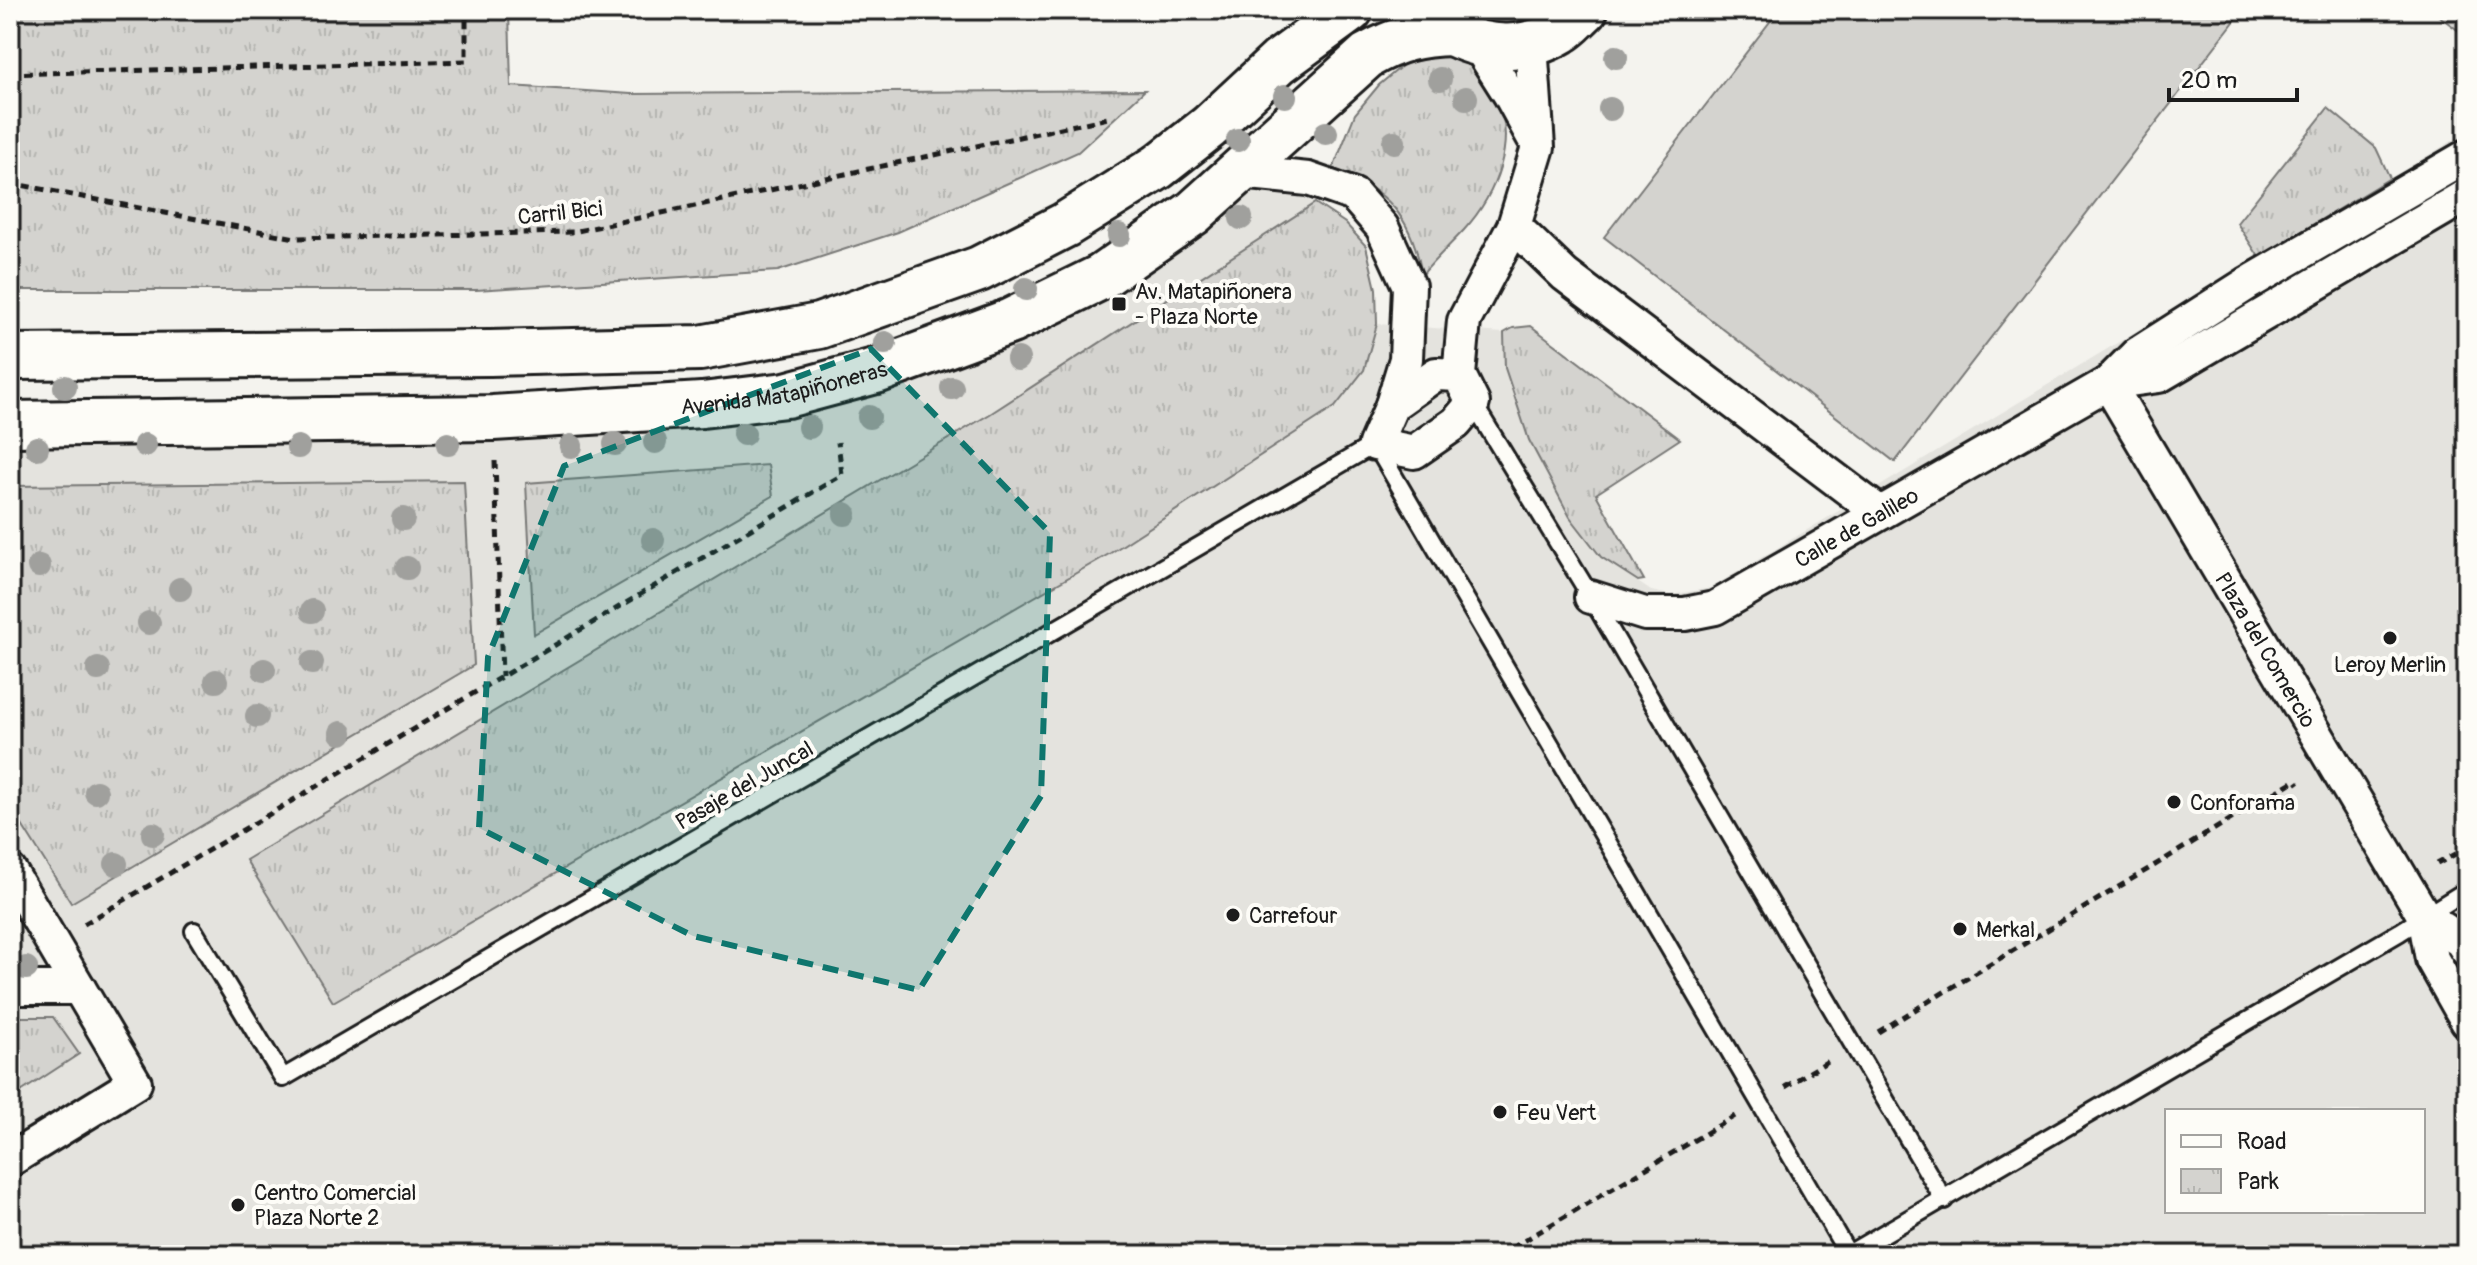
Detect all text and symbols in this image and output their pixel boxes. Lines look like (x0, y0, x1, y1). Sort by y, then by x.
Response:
scale bar (2169, 52, 2297, 102)
text: 20 m (2181, 66, 2237, 95)
street label: Carril Bici (516, 195, 604, 231)
place label: Av. Matapiñonera - Plaza Norte (1135, 278, 1292, 331)
marker: Av. Matapiñonera - Plaza Norte (1110, 295, 1128, 313)
street label: Avenida Matapiñoneras (680, 355, 891, 421)
street label: Calle de Galileo (1790, 481, 1924, 575)
street label: Plaza del Comercio (2208, 567, 2322, 733)
marker: Leroy Merlin (2381, 629, 2399, 647)
place label: Leroy Merlin (2334, 651, 2446, 679)
street label: Pasaje del Juncal (670, 735, 819, 837)
place label: Conforama (2190, 789, 2295, 817)
marker: Conforama (2165, 793, 2183, 811)
place label: Carrefour (1249, 902, 1337, 930)
marker: Carrefour (1224, 906, 1242, 924)
place label: Merkal (1976, 916, 2035, 944)
marker: Merkal (1951, 920, 1969, 938)
place label: Feu Vert (1516, 1099, 1596, 1127)
marker: Feu Vert (1491, 1103, 1509, 1121)
legend (2165, 1109, 2425, 1213)
text: Road (2237, 1127, 2287, 1156)
text: Park (2237, 1167, 2279, 1196)
place label: Centro Comercial Plaza Norte 2 (254, 1179, 417, 1232)
marker: Centro Comercial Plaza Norte 2 (229, 1196, 247, 1214)

